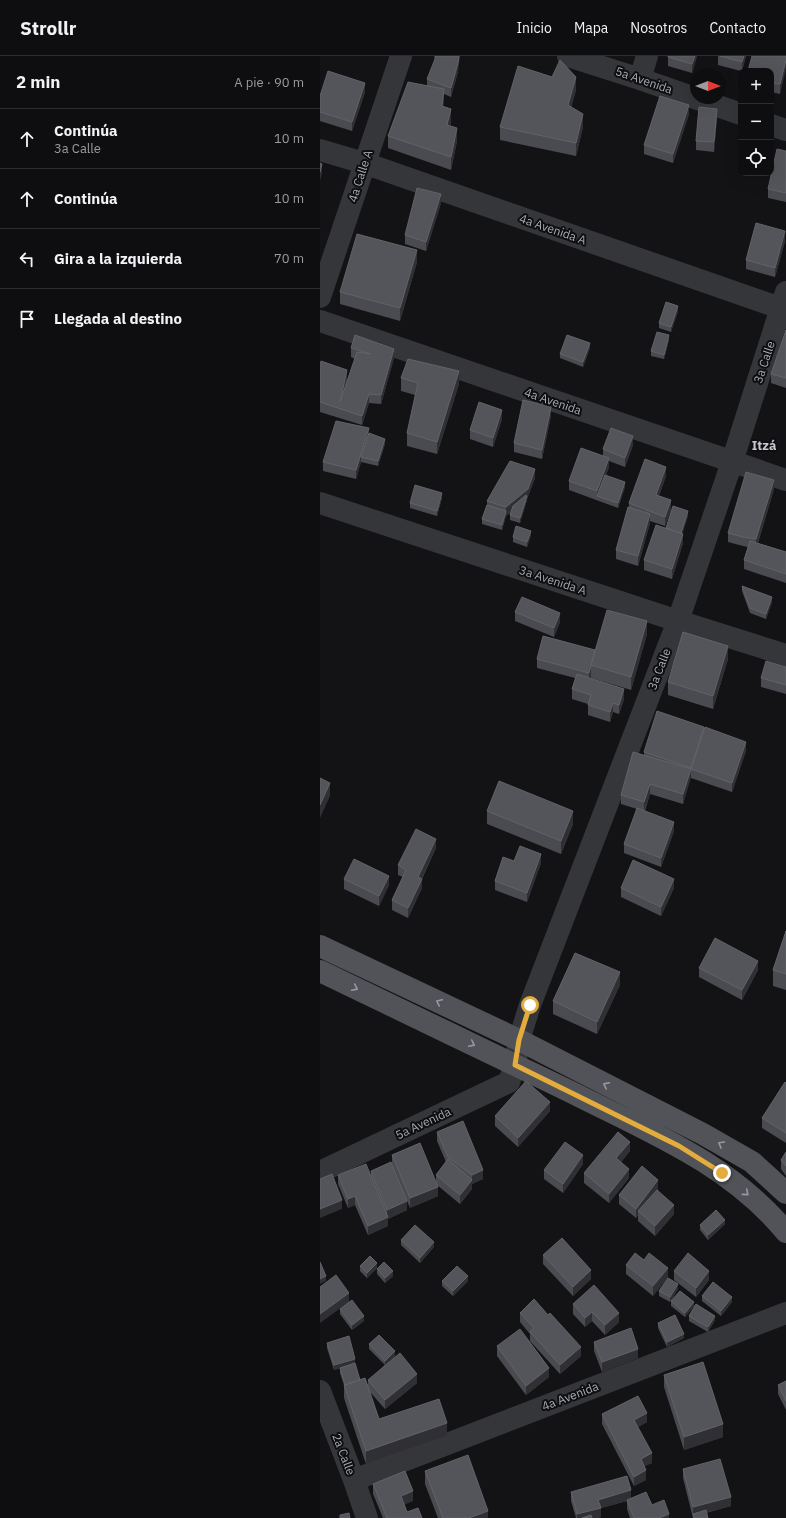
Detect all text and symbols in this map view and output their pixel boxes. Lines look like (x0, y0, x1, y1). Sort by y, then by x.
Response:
text: Strollr (20, 16, 76, 40)
text: Inicio (516, 19, 552, 37)
text: Mapa (574, 19, 608, 37)
text: Nosotros (630, 19, 687, 37)
text: Contacto (709, 19, 766, 37)
street label: 5a Avenida (613, 63, 675, 97)
north arrow (690, 68, 726, 104)
map controls (738, 68, 774, 176)
button: + (738, 68, 774, 104)
text: 2 min (16, 71, 60, 93)
text: A pie · 90 m (234, 74, 304, 91)
button: − (738, 104, 774, 140)
text: Continúa (54, 121, 118, 140)
icon: ahead (16, 128, 38, 150)
text: 10 m (274, 130, 304, 147)
text: 3a Calle (54, 140, 101, 157)
button: locate (738, 140, 774, 176)
street label: 4a Calle A (345, 148, 376, 204)
icon: ahead (16, 188, 38, 210)
text: Continúa (54, 189, 118, 208)
text: 10 m (274, 190, 304, 207)
street label: 4a Avenida A (517, 211, 589, 248)
icon: left (16, 248, 38, 270)
text: Gira a la izquierda (54, 249, 182, 268)
text: 70 m (274, 250, 304, 267)
icon: arrive (16, 308, 38, 330)
text: Llegada al destino (54, 309, 182, 328)
street label: 3a Calle (750, 339, 778, 385)
street label: 4a Avenida (522, 384, 584, 418)
district label: Itzá (752, 437, 776, 454)
street label: 3a Avenida A (517, 562, 589, 598)
street label: 3a Calle (644, 646, 674, 692)
one-way arrow (351, 983, 358, 991)
route start (521, 996, 539, 1014)
one-way arrow (436, 999, 444, 1007)
one-way arrow (468, 1039, 476, 1047)
one-way arrow (603, 1082, 610, 1089)
street label: 5a Avenida (393, 1103, 454, 1142)
one-way arrow (718, 1142, 726, 1149)
route end (713, 1164, 731, 1182)
one-way arrow (741, 1188, 748, 1195)
street label: 4a Avenida (540, 1378, 601, 1414)
street label: 2a Calle (329, 1431, 359, 1477)

